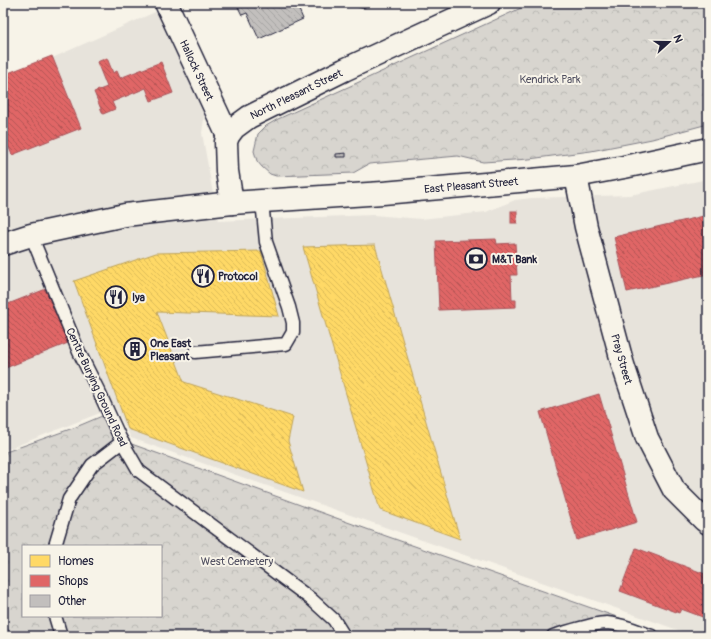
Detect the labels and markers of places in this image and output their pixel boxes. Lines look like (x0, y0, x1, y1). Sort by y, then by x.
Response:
bank icon: M&T Bank (463, 246, 489, 272)
place label: M&T Bank (492, 253, 538, 266)
restaurant icon: Protocol (190, 263, 216, 289)
place label: Protocol (218, 270, 258, 283)
restaurant icon: Iya (103, 284, 129, 310)
place label: Iya (132, 291, 145, 304)
building icon: One East Pleasant (122, 336, 148, 362)
place label: One East Pleasant (150, 337, 192, 363)

